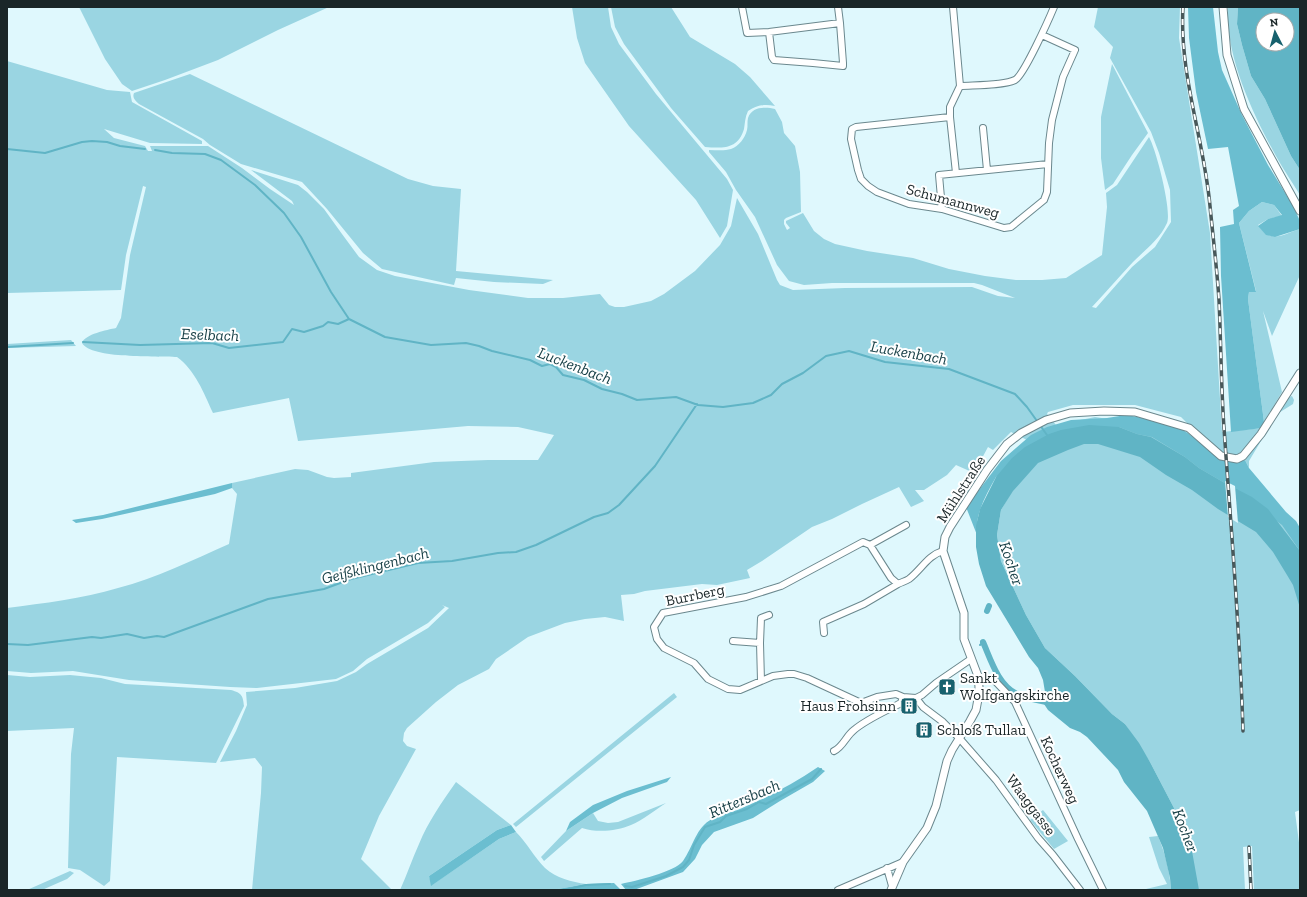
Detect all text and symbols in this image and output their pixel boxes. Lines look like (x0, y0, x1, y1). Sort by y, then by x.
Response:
north arrow (1255, 12, 1295, 52)
text: N (1269, 16, 1279, 29)
street label: Schumannweg (905, 180, 1001, 222)
water label: Eselbach (181, 324, 239, 345)
water label: Luckenbach (869, 336, 949, 369)
water label: Luckenbach (535, 343, 614, 388)
street label: Mühlstraße (933, 452, 989, 526)
water label: Kocher (995, 539, 1028, 588)
water label: Geißklingenbach (320, 543, 431, 588)
street label: Burrberg (664, 580, 726, 610)
place label: Sankt Wolfgangskirche (960, 669, 1069, 704)
church icon: Sankt Wolfgangskirche (937, 677, 957, 697)
building icon: Haus Frohsinn (899, 696, 919, 716)
place label: Haus Frohsinn (800, 697, 896, 715)
building icon: Schloß Tullau (914, 720, 934, 740)
place label: Schloß Tullau (937, 721, 1027, 739)
street label: Kocherweg (1037, 733, 1083, 807)
street label: Waaggasse (1002, 771, 1060, 839)
water label: Rittersbach (706, 775, 782, 822)
water label: Kocher (1169, 806, 1203, 855)

